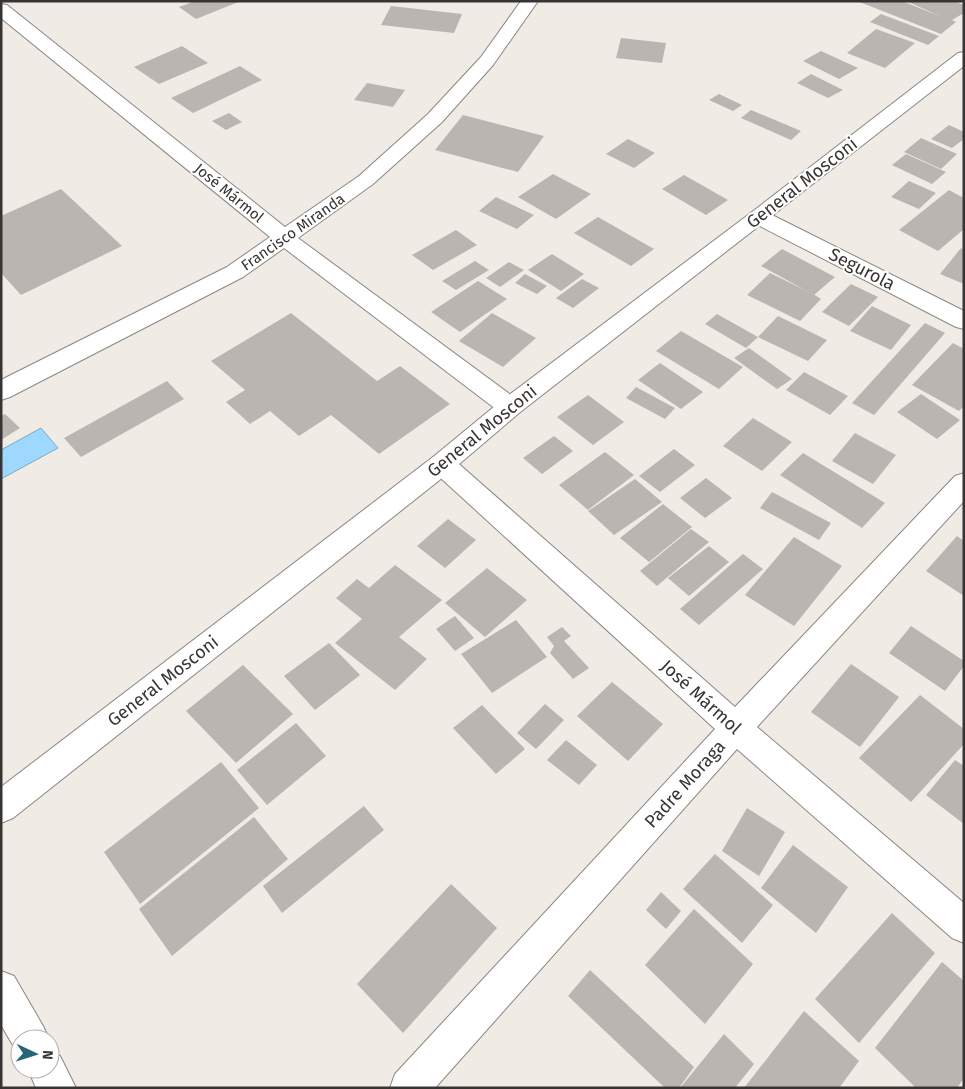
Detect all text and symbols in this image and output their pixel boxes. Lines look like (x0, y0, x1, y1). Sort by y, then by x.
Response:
street label: General Mosconi (742, 133, 862, 233)
street label: José Mármol (191, 160, 268, 227)
street label: Francisco Miranda (238, 190, 348, 274)
street label: Segurola (825, 243, 899, 295)
street label: General Mosconi (423, 380, 541, 482)
street label: General Mosconi (103, 631, 223, 731)
street label: José Mármol (656, 655, 746, 739)
street label: Padre Moraga (640, 736, 730, 832)
north arrow (10, 1029, 60, 1079)
text: N (39, 1050, 56, 1060)

